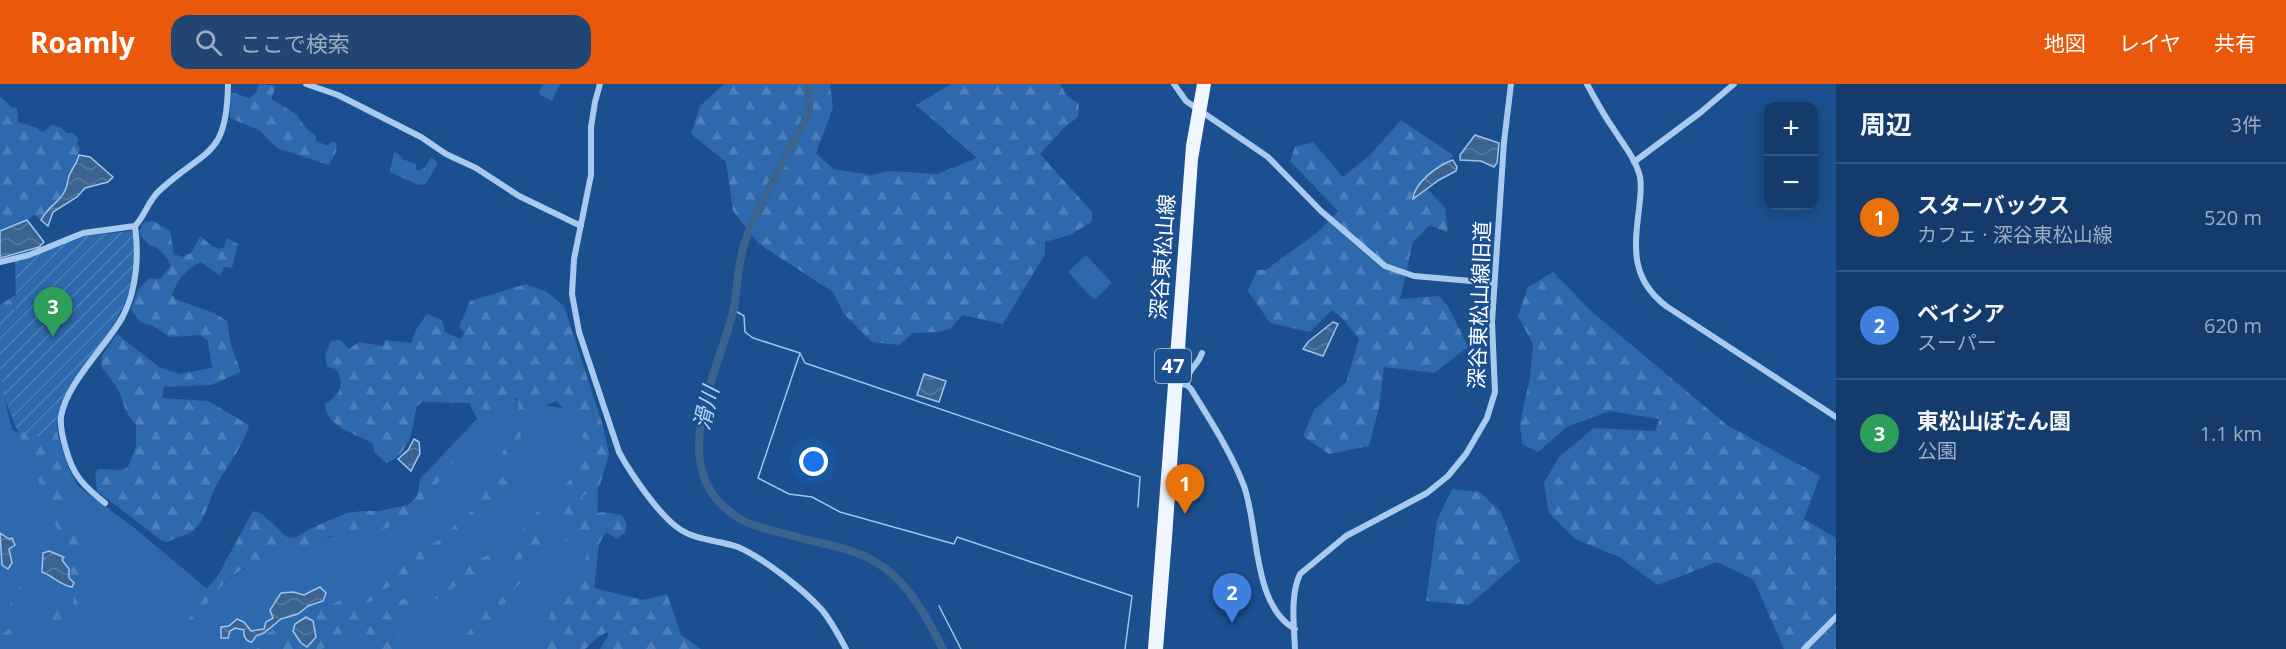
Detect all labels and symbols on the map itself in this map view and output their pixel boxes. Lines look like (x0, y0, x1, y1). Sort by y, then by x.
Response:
street label: 深谷東松山線 (1144, 193, 1180, 321)
street label: 深谷東松山線旧道 (1462, 221, 1496, 389)
pin: 3 (34, 288, 72, 337)
road number: 47 (1155, 349, 1191, 383)
water label: 滑川 (685, 381, 725, 433)
your location (799, 447, 828, 476)
pin: 1 (1166, 464, 1204, 514)
pin: 2 (1212, 574, 1252, 623)

